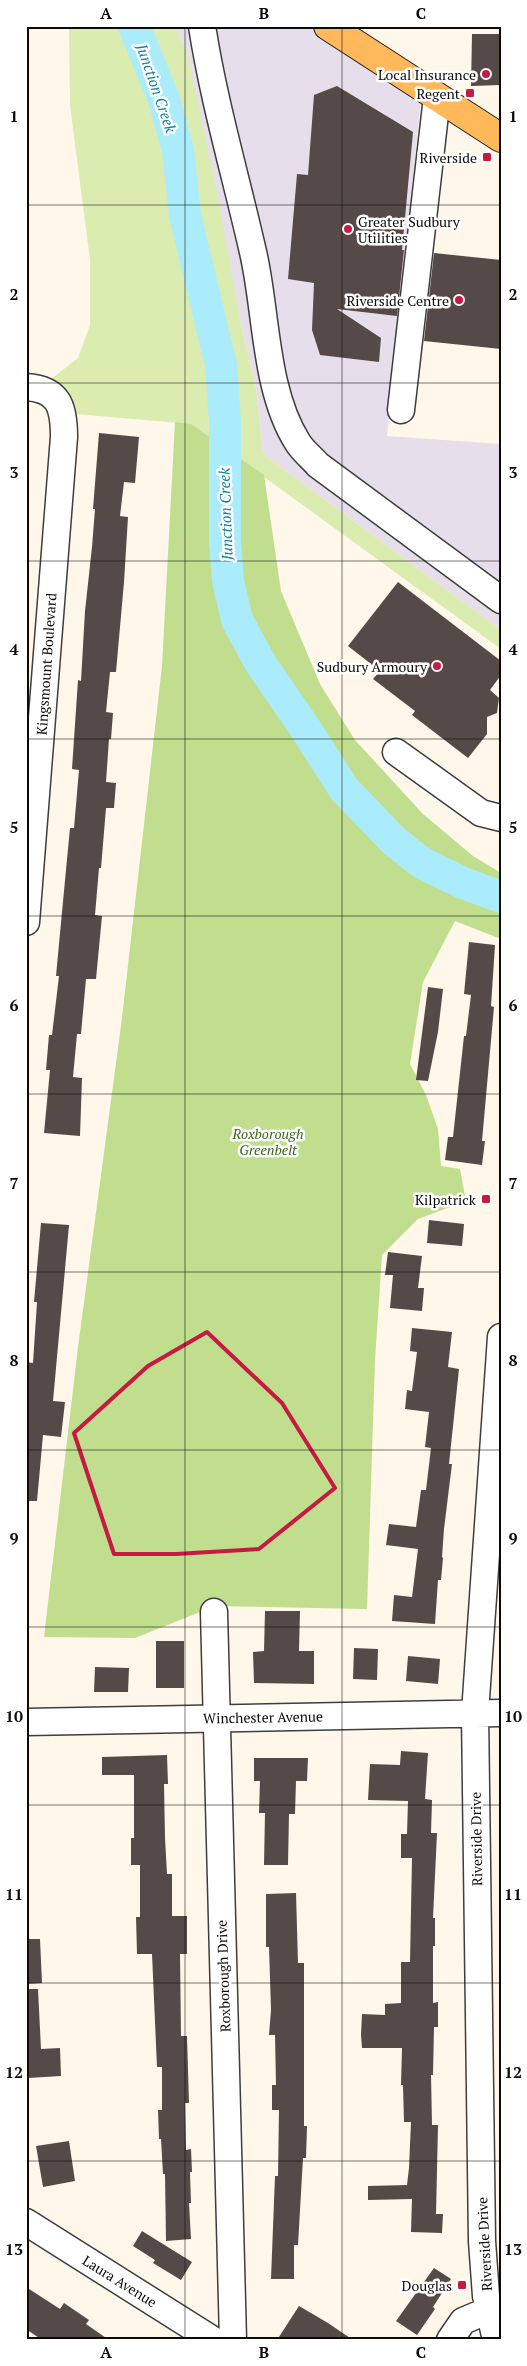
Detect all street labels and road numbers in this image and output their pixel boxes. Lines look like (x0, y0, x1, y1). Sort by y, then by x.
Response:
street label: Kingsmount Boulevard (32, 592, 60, 736)
street label: Winchester Avenue (203, 1706, 323, 1728)
street label: Riverside Drive (466, 1792, 486, 1886)
street label: Roxborough Drive (212, 1919, 234, 2033)
street label: Riverside Drive (472, 2196, 496, 2292)
street label: Laura Avenue (79, 2251, 161, 2311)

